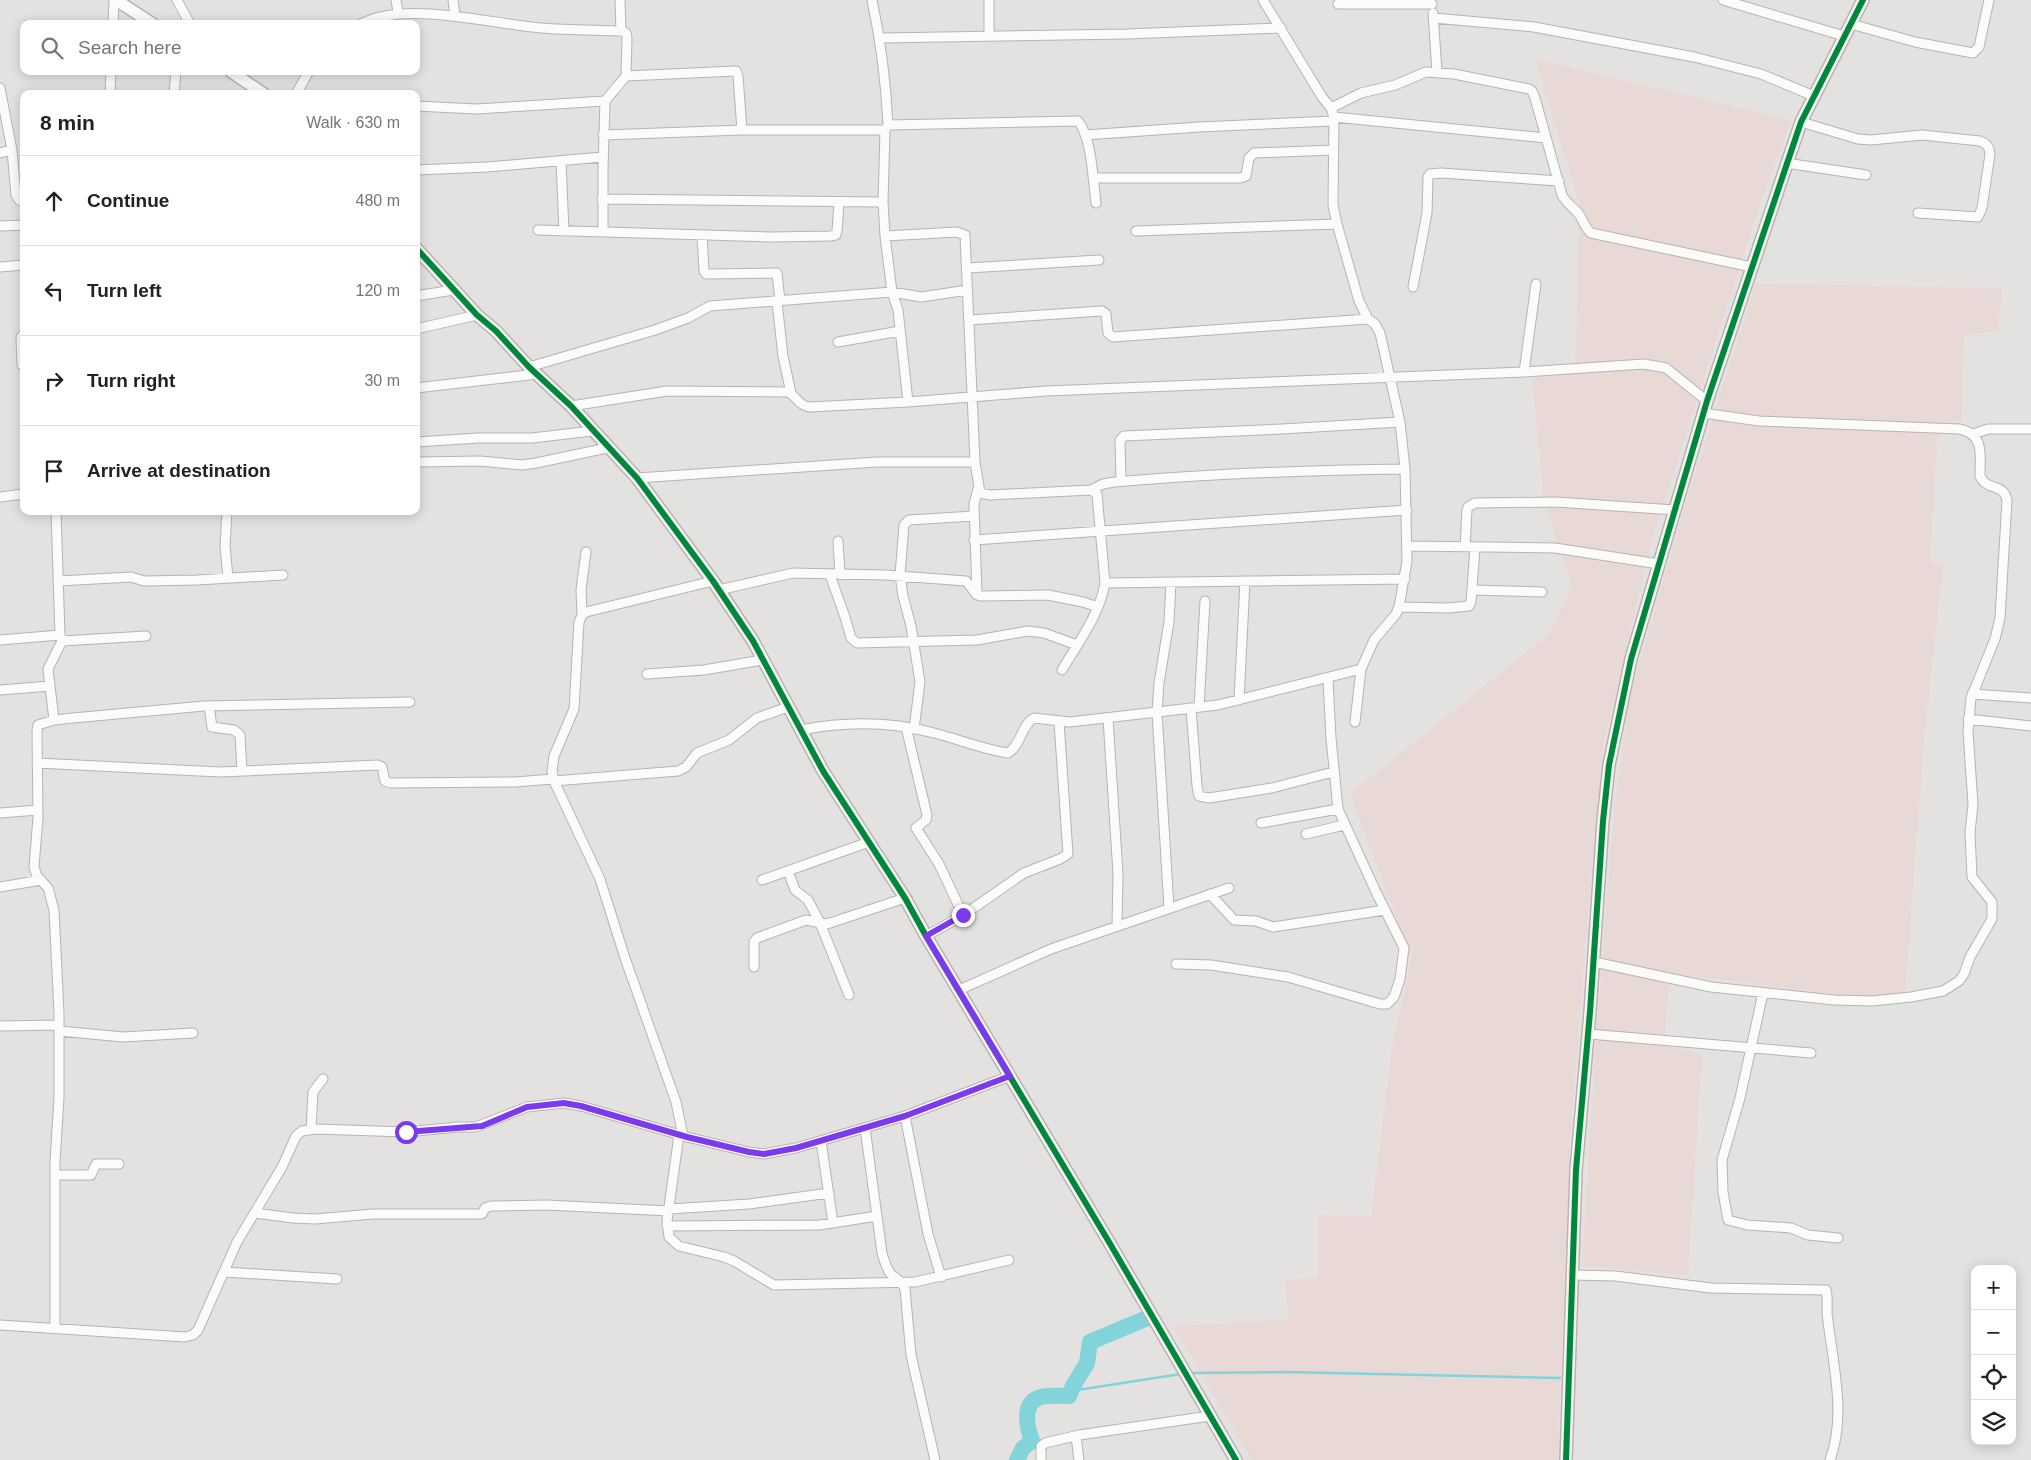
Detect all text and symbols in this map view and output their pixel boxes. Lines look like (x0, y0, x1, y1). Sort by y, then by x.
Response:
search box (20, 20, 420, 75)
icon: search (38, 34, 66, 62)
text: Search here (78, 37, 182, 58)
text: 8 min (40, 111, 95, 134)
text: Walk · 630 m (306, 114, 400, 131)
icon: ahead (40, 187, 68, 215)
text: Continue (87, 190, 169, 211)
text: 480 m (356, 192, 400, 209)
icon: left (40, 277, 68, 305)
text: Turn left (87, 280, 162, 301)
text: 120 m (356, 282, 400, 299)
icon: right (40, 367, 68, 395)
text: Turn right (87, 370, 175, 391)
text: 30 m (364, 372, 400, 389)
icon: arrive (40, 457, 68, 485)
text: Arrive at destination (87, 460, 271, 481)
route end (952, 904, 975, 927)
route start (395, 1121, 418, 1144)
map controls (1971, 1265, 2016, 1445)
button: + (1971, 1265, 2016, 1310)
button: − (1971, 1310, 2016, 1355)
button: locate (1971, 1355, 2016, 1400)
button: layers (1971, 1400, 2016, 1445)

